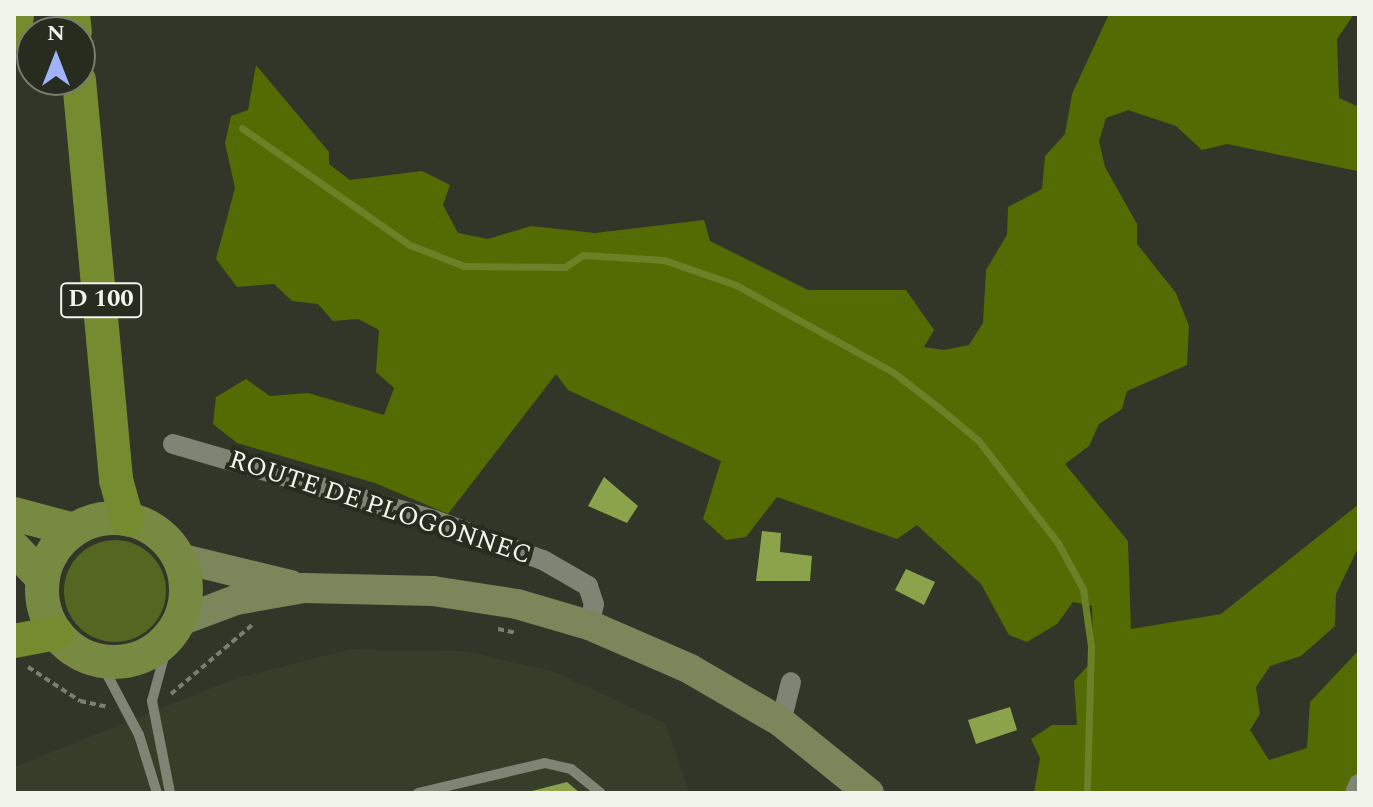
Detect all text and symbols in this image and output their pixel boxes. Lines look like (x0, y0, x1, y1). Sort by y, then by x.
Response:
north arrow (16, 16, 96, 96)
text: N (47, 17, 65, 50)
road number: D 100 (59, 280, 143, 320)
street label: ROUTE DE PLOGONNEC (225, 444, 535, 572)

